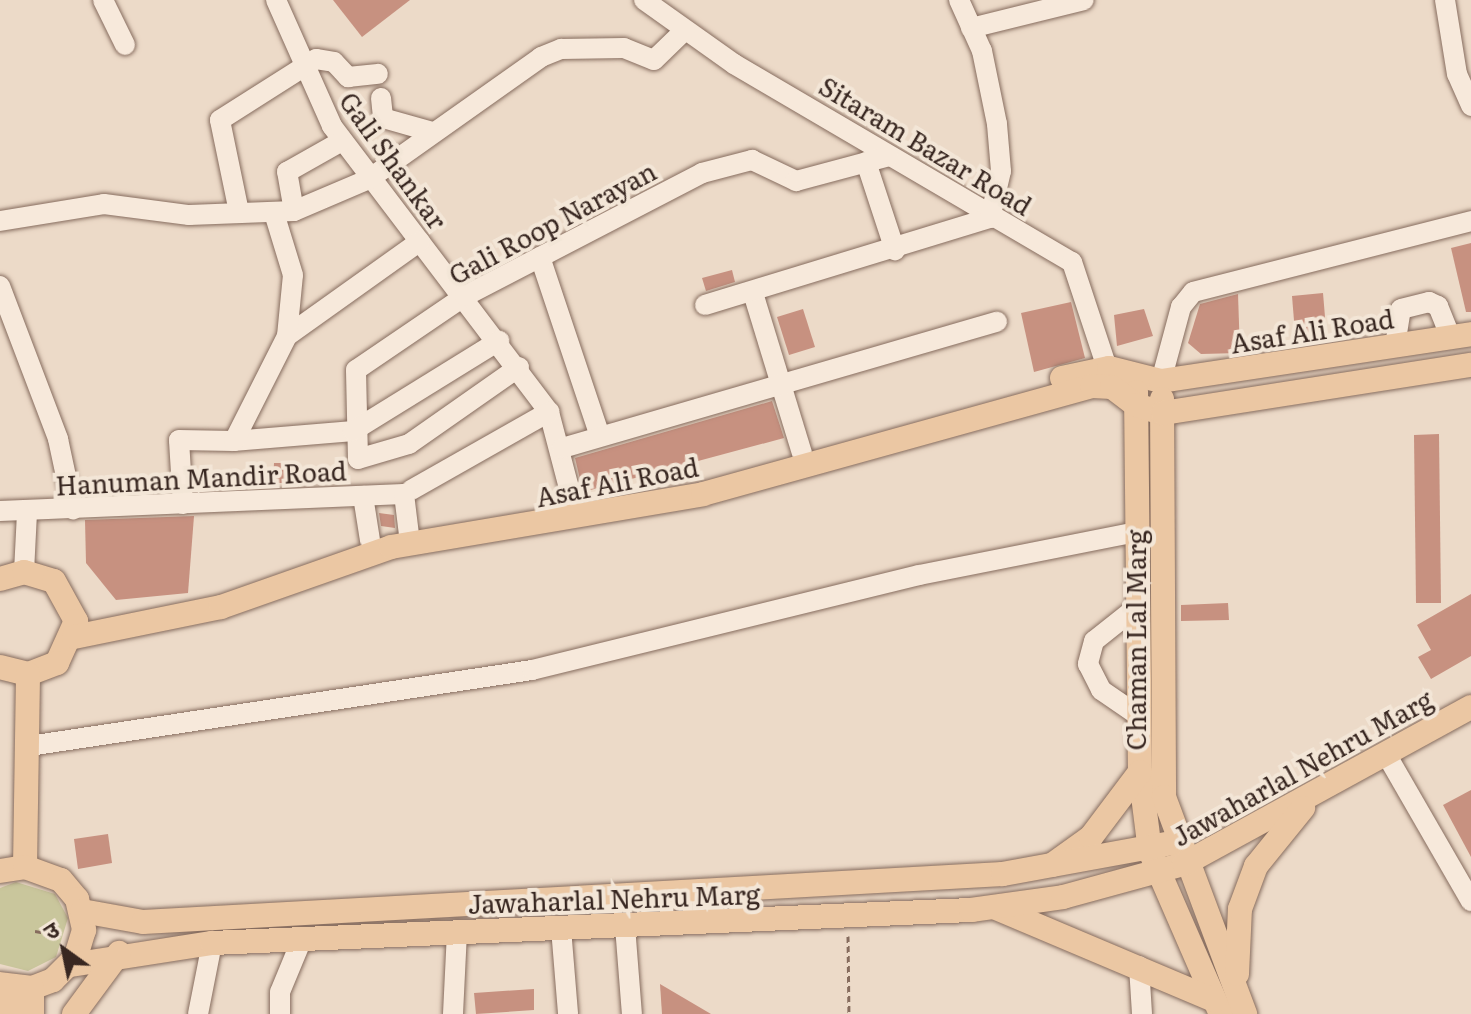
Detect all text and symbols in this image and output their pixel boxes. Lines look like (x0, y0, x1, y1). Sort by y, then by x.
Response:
street label: Sitaram Bazar Road (814, 69, 1038, 221)
street label: Gali Shankar (334, 85, 454, 235)
street label: Gali Roop Narayan (443, 154, 661, 290)
street label: Asaf Ali Road (1228, 302, 1396, 358)
street label: Asaf Ali Road (533, 450, 701, 512)
street label: Hanuman Mandir Road (55, 454, 347, 500)
street label: Chaman Lal Marg (1119, 530, 1151, 750)
street label: Jawaharlal Nehru Marg (1167, 682, 1437, 852)
street label: Jawaharlal Nehru Marg (467, 877, 761, 919)
north arrow (24, 910, 104, 990)
text: उ (36, 912, 65, 947)

